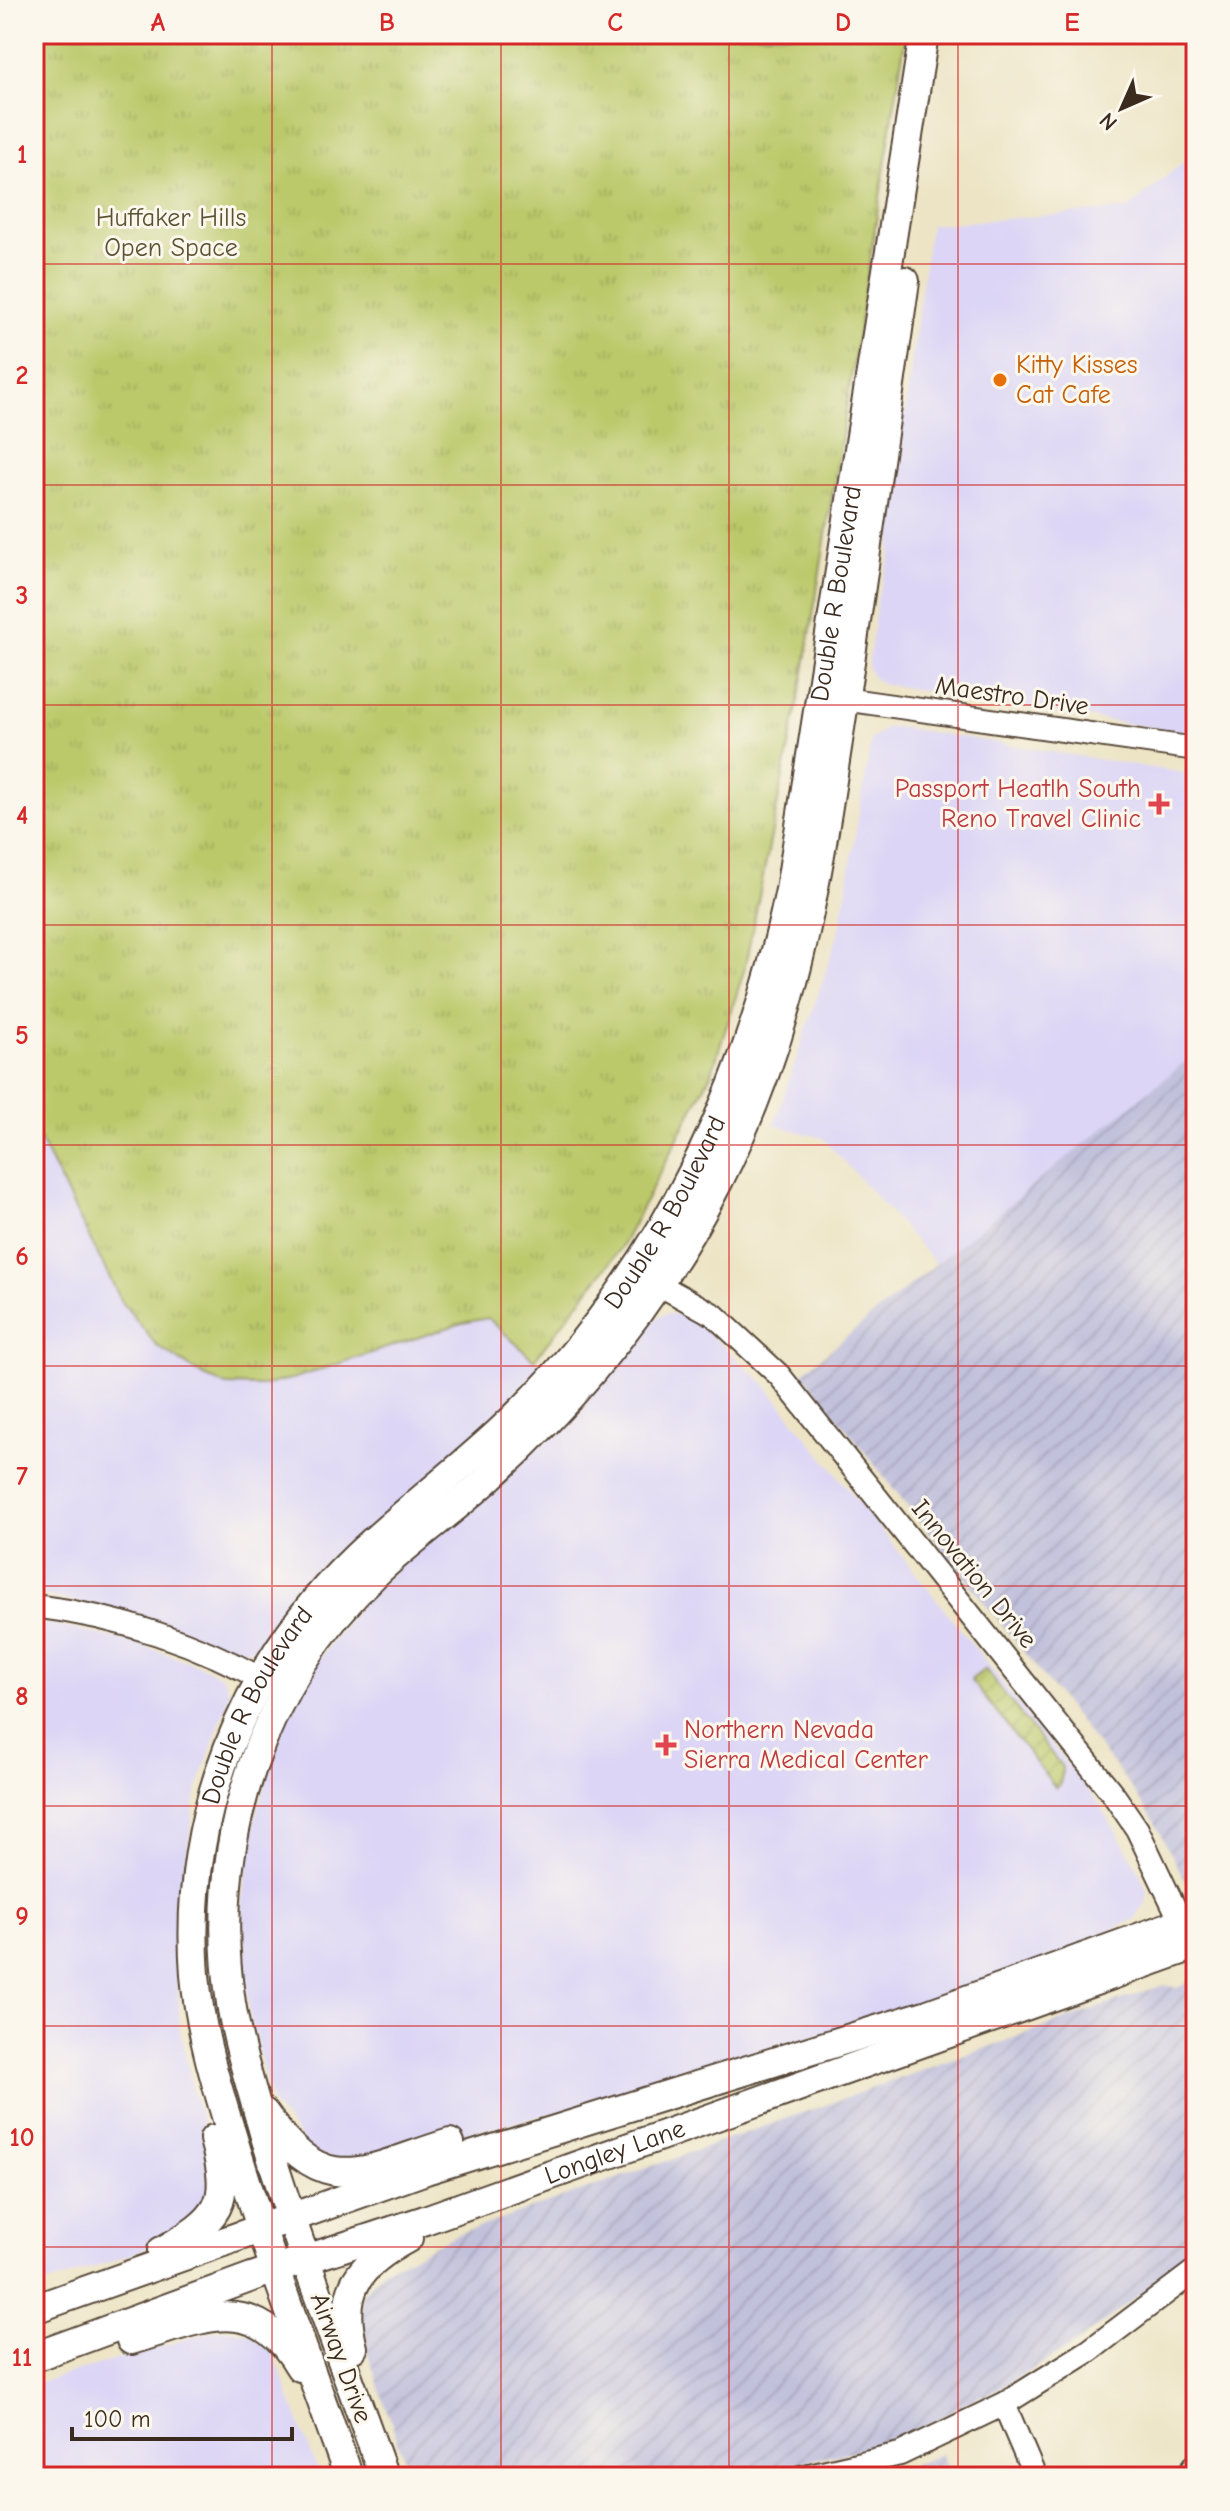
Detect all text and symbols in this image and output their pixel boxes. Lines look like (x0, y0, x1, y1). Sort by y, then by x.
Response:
text: A (151, 8, 166, 38)
text: B (379, 8, 395, 38)
text: C (607, 8, 623, 38)
text: D (835, 8, 851, 38)
text: E (1064, 8, 1080, 38)
north arrow (1082, 68, 1162, 148)
text: N (1094, 107, 1123, 136)
text: 1 (17, 140, 27, 170)
park label: Huffaker Hills Open Space (96, 203, 246, 263)
place label: Kitty Kisses Cat Cafe (1016, 350, 1138, 410)
text: 2 (16, 361, 28, 391)
marker: Kitty Kisses Cat Cafe (991, 371, 1009, 389)
street label: Double R Boulevard (805, 484, 868, 704)
text: 3 (16, 581, 28, 611)
street label: Maestro Drive (933, 670, 1091, 722)
place label: Passport Heatlh South Reno Travel Clinic (895, 774, 1141, 834)
marker: Passport Heatlh South Reno Travel Clinic (1148, 793, 1170, 815)
text: 4 (16, 801, 28, 831)
text: 5 (15, 1021, 29, 1051)
street label: Double R Boulevard (598, 1112, 732, 1315)
text: 6 (15, 1242, 29, 1272)
text: 7 (16, 1462, 28, 1492)
street label: Innovation Drive (905, 1494, 1043, 1654)
street label: Double R Boulevard (196, 1601, 319, 1808)
text: 8 (15, 1682, 29, 1712)
place label: Northern Nevada Sierra Medical Center (684, 1715, 928, 1775)
marker: Northern Nevada Sierra Medical Center (655, 1734, 677, 1756)
text: 9 (15, 1902, 29, 1932)
street label: Longley Lane (541, 2113, 689, 2191)
text: 10 (9, 2123, 35, 2153)
street label: Airway Drive (304, 2289, 378, 2427)
text: 11 (12, 2343, 32, 2373)
scale bar (72, 2391, 292, 2441)
text: 100 m (84, 2405, 151, 2433)

